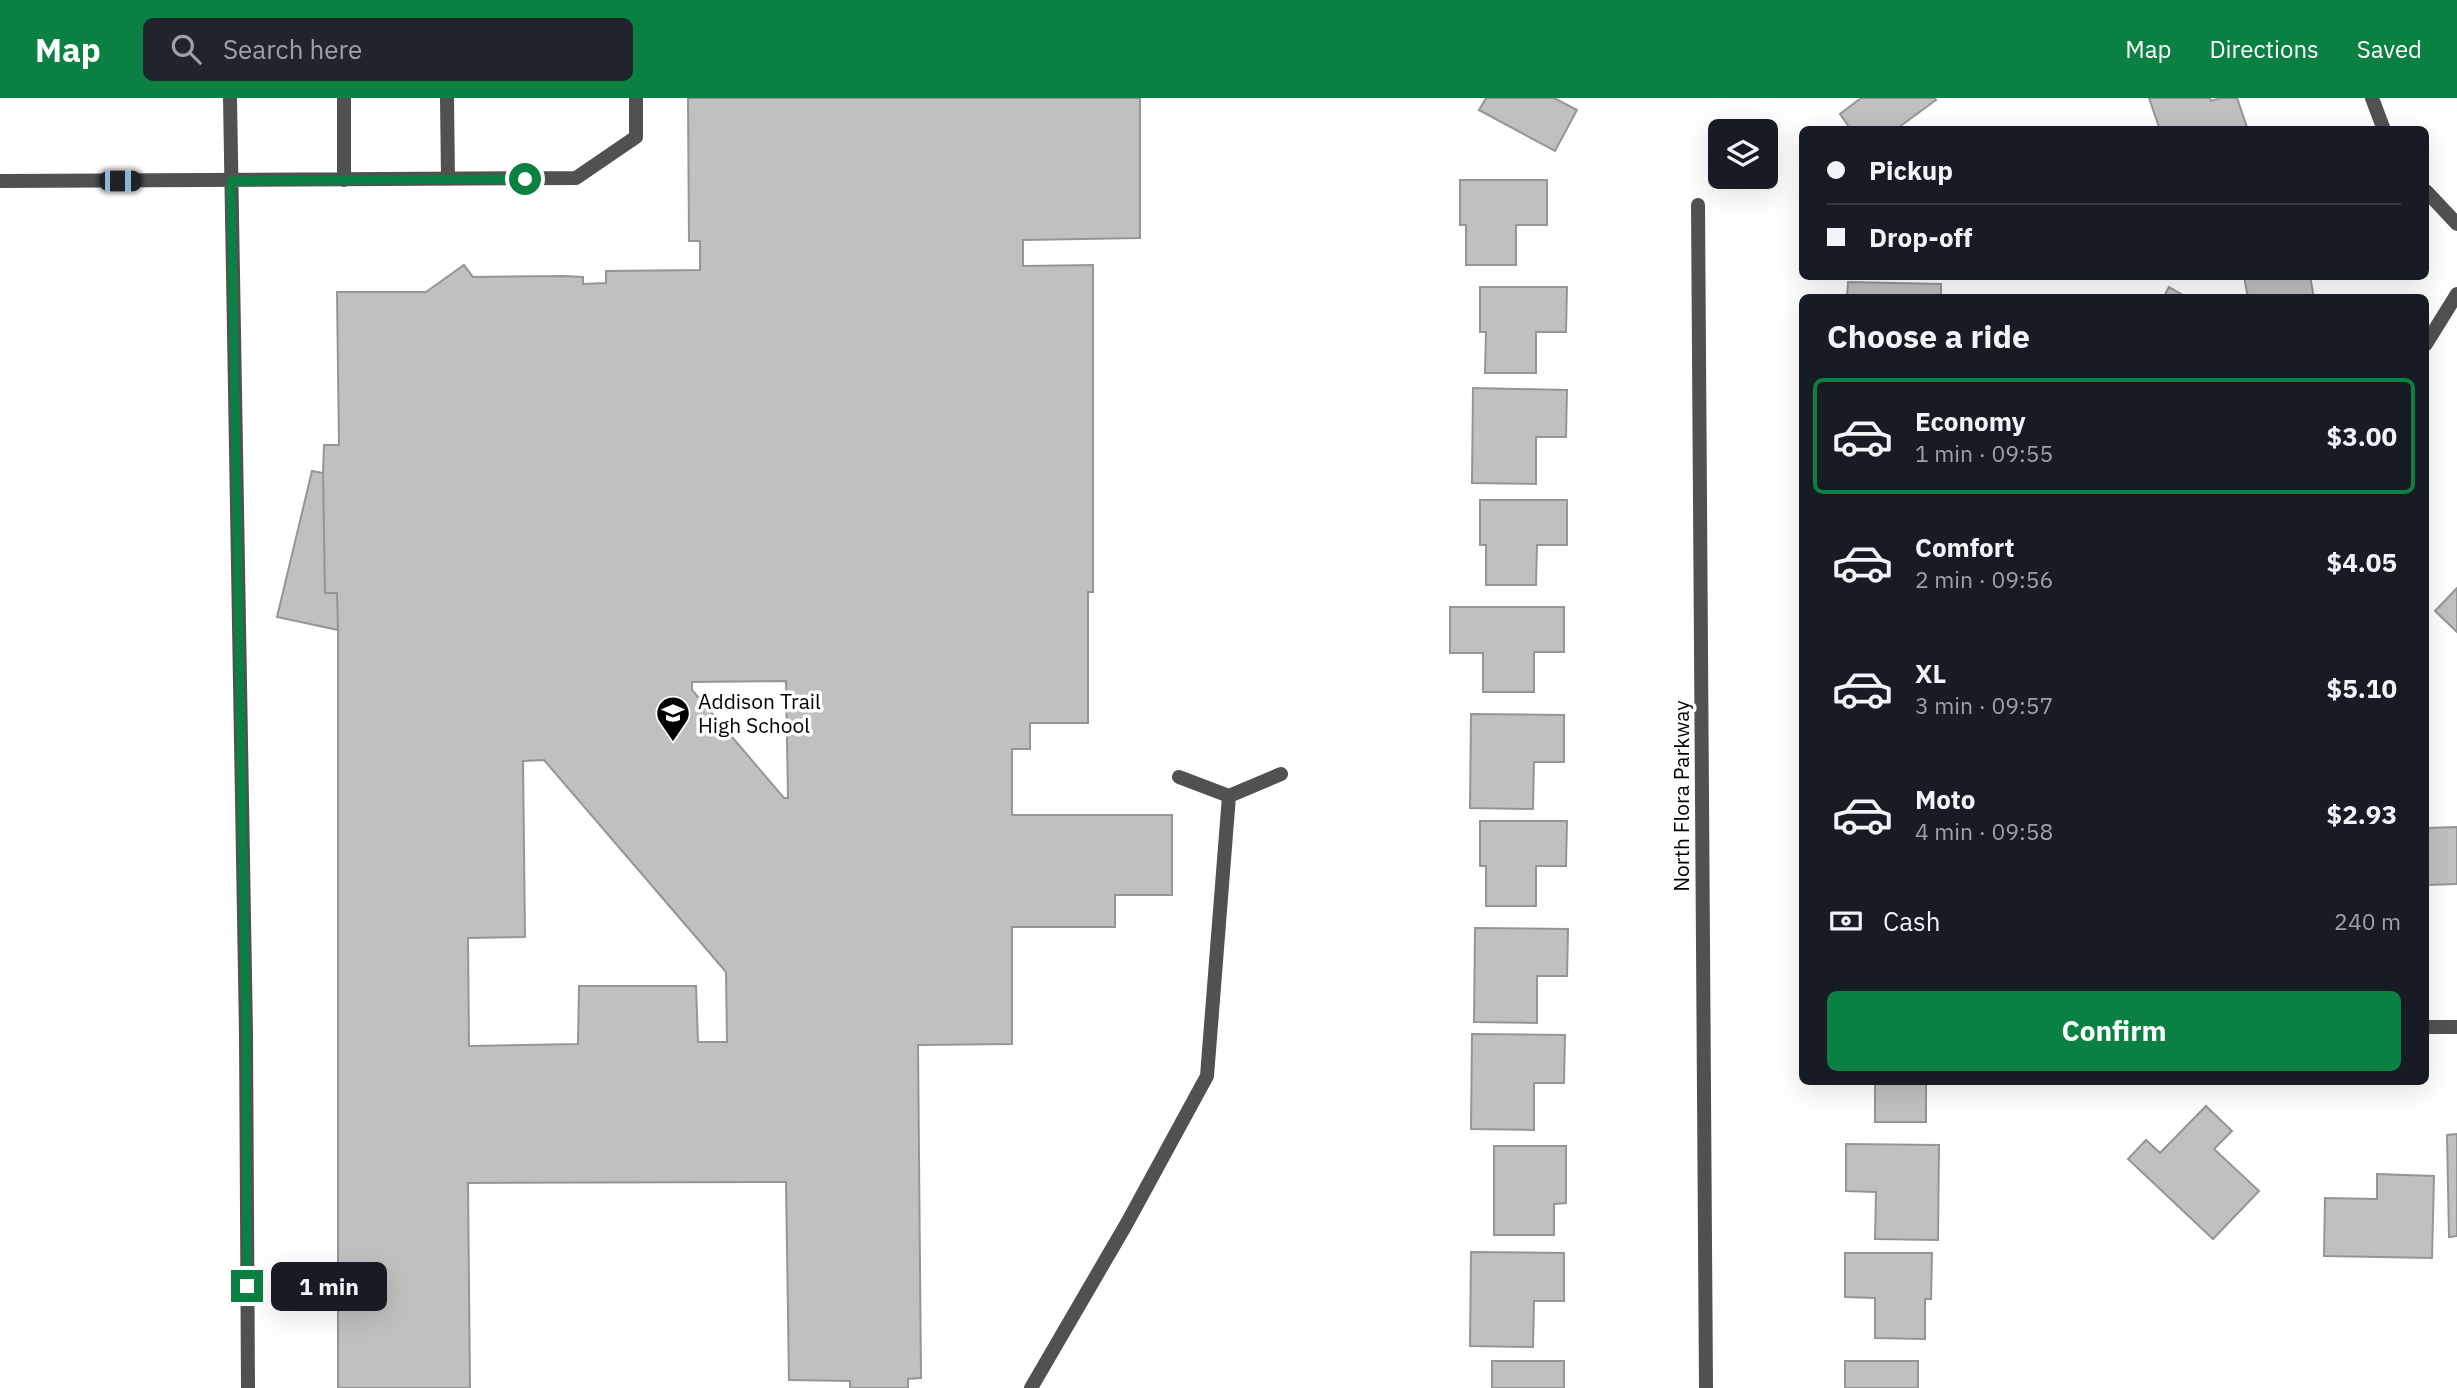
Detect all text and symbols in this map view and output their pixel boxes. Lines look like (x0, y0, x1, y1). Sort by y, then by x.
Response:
search box (143, 18, 633, 81)
text: Map (35, 28, 101, 71)
icon: search (167, 30, 205, 68)
text: Search here (223, 32, 362, 66)
text: Map (2125, 33, 2171, 65)
text: Directions (2209, 33, 2319, 65)
text: Saved (2357, 33, 2422, 65)
map controls (1708, 119, 1778, 189)
button: layers (1708, 119, 1778, 189)
text: Pickup (1869, 153, 1953, 187)
route start (509, 163, 541, 195)
car (100, 171, 142, 192)
text: Drop-off (1869, 220, 1972, 254)
text: Choose a ride (1827, 315, 2030, 357)
text: Economy (1915, 404, 2026, 438)
icon: car (1831, 405, 1894, 468)
text: $3.00 (2327, 419, 2397, 453)
text: 1 min · 09:55 (1915, 438, 2053, 468)
text: Comfort (1915, 530, 2014, 564)
icon: car (1831, 531, 1894, 594)
text: $4.05 (2327, 545, 2397, 579)
text: 2 min · 09:56 (1915, 564, 2053, 594)
text: XL (1915, 656, 1946, 690)
icon: car (1831, 657, 1894, 720)
text: $5.10 (2327, 671, 2397, 705)
place label: Addison Trail High School (698, 687, 821, 739)
text: 3 min · 09:57 (1915, 690, 2053, 720)
school or university icon: Addison Trail High School (654, 694, 692, 743)
street label: North Flora Parkway (1667, 700, 1695, 892)
text: Moto (1915, 782, 1975, 816)
icon: car (1831, 783, 1894, 846)
text: $2.93 (2327, 797, 2397, 831)
text: 4 min · 09:58 (1915, 816, 2053, 846)
icon: cash (1827, 902, 1865, 940)
text: Cash (1883, 904, 1940, 938)
text: 240 m (2334, 906, 2401, 936)
button: Confirm (1827, 991, 2401, 1071)
callout: 1 min (272, 1262, 387, 1310)
route end (231, 1270, 263, 1302)
text: 1 min (299, 1271, 359, 1301)

